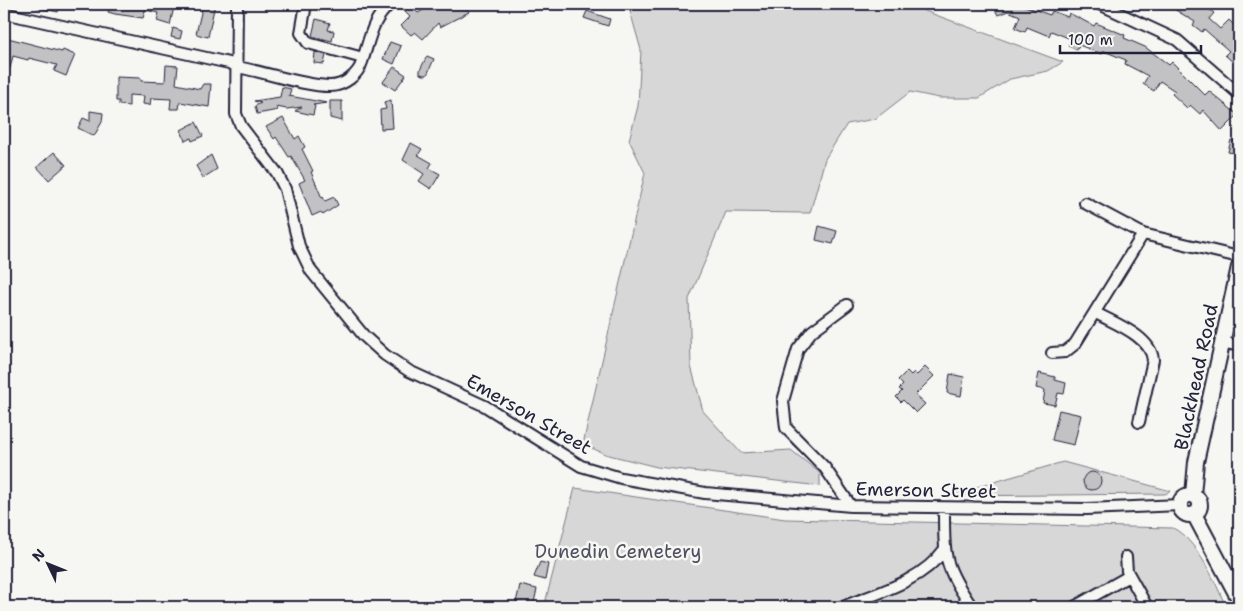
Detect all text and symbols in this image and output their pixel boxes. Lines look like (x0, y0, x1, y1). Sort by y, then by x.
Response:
scale bar (1060, 22, 1202, 54)
text: 100 m (1068, 30, 1113, 50)
street label: Blackhead Road (1168, 302, 1224, 452)
street label: Emerson Street (462, 368, 596, 460)
street label: Emerson Street (855, 476, 997, 504)
north arrow (22, 538, 72, 588)
park label: Dunedin Cemetery (535, 539, 701, 564)
text: N (28, 545, 49, 565)

